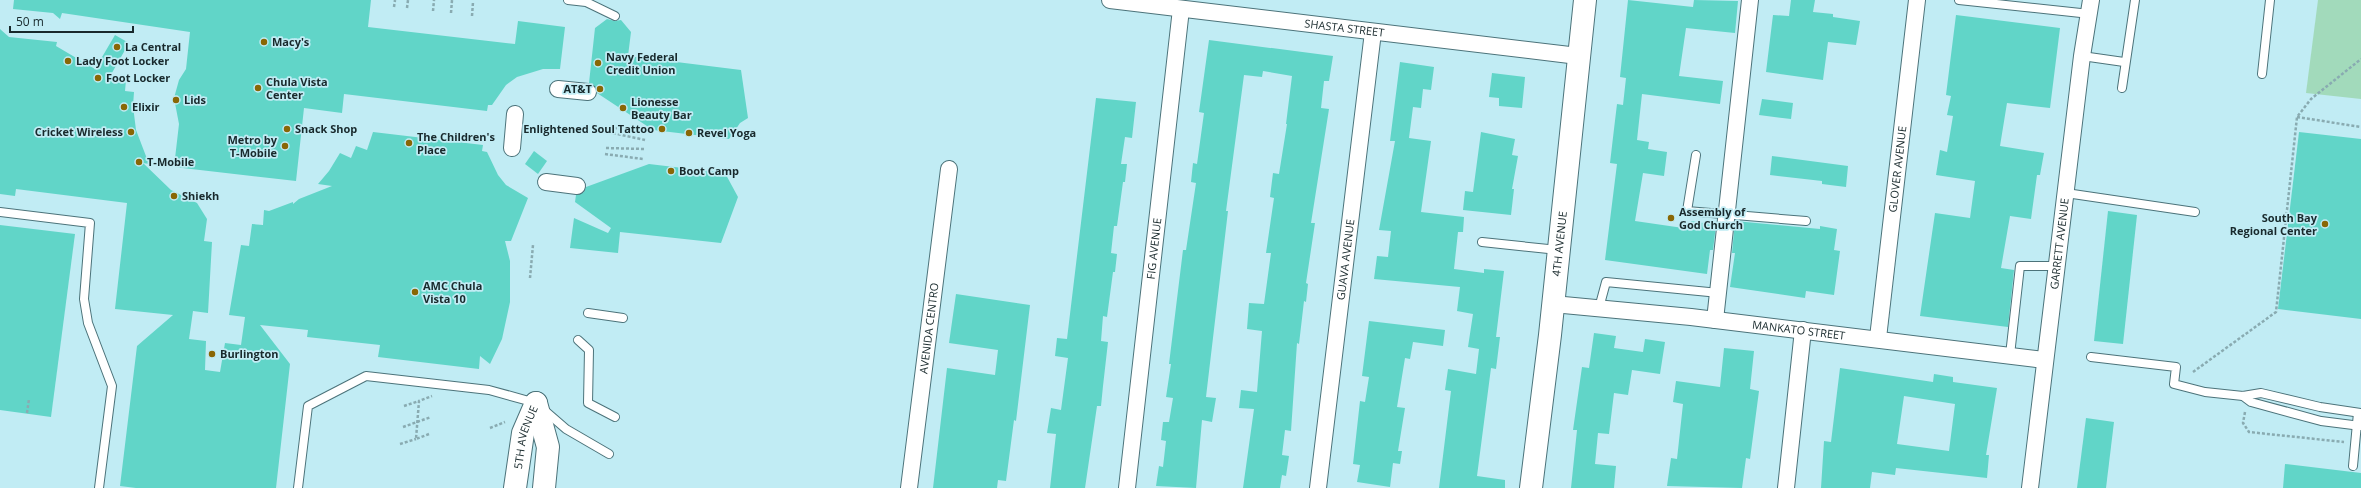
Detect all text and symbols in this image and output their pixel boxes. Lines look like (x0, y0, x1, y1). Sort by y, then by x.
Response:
scale bar (10, 8, 133, 34)
text: 50 m (16, 13, 44, 30)
street label: SHASTA STREET (1304, 15, 1385, 40)
place label: Macy's (272, 34, 310, 49)
marker: Macy's (259, 37, 269, 47)
place label: La Central (125, 39, 181, 54)
marker: La Central (112, 42, 122, 52)
place label: Navy Federal Credit Union (606, 49, 678, 77)
place label: Lady Foot Locker (76, 53, 169, 68)
marker: Lady Foot Locker (63, 56, 73, 66)
marker: Navy Federal Credit Union (593, 58, 603, 68)
place label: Foot Locker (106, 70, 170, 85)
marker: Foot Locker (93, 73, 103, 83)
place label: Chula Vista Center (266, 74, 328, 102)
place label: AT&T (563, 81, 593, 96)
marker: Chula Vista Center (253, 83, 263, 93)
marker: AT&T (595, 84, 605, 94)
place label: Lids (184, 92, 207, 107)
place label: Lionesse Beauty Bar (631, 94, 692, 122)
marker: Lids (171, 95, 181, 105)
place label: Elixir (132, 99, 160, 114)
marker: Elixir (119, 102, 129, 112)
marker: Lionesse Beauty Bar (618, 103, 628, 113)
place label: Snack Shop (295, 121, 357, 136)
place label: Enlightened Soul Tattoo (523, 121, 654, 136)
place label: Cricket Wireless (35, 124, 124, 139)
marker: Snack Shop (282, 124, 292, 134)
marker: Enlightened Soul Tattoo (657, 124, 667, 134)
place label: Revel Yoga (697, 125, 756, 140)
street label: GLOVER AVENUE (1885, 125, 1909, 213)
marker: Cricket Wireless (126, 127, 136, 137)
marker: Revel Yoga (684, 128, 694, 138)
place label: The Children's Place (417, 129, 496, 157)
place label: Metro by T-Mobile (227, 132, 278, 160)
marker: The Children's Place (404, 138, 414, 148)
marker: Metro by T-Mobile (280, 141, 290, 151)
place label: T-Mobile (147, 154, 195, 169)
marker: T-Mobile (134, 157, 144, 167)
place label: Boot Camp (679, 163, 739, 178)
marker: Boot Camp (666, 166, 676, 176)
place label: Shiekh (182, 188, 219, 203)
marker: Shiekh (169, 191, 179, 201)
street label: GARRETT AVENUE (2046, 197, 2072, 290)
place label: Assembly of God Church (1679, 204, 1746, 232)
street label: 4TH AVENUE (1548, 210, 1570, 277)
place label: South Bay Regional Center (2230, 210, 2318, 238)
marker: Assembly of God Church (1666, 213, 1676, 223)
street label: FIG AVENUE (1143, 217, 1164, 280)
street label: GUAVA AVENUE (1333, 218, 1357, 301)
marker: South Bay Regional Center (2320, 219, 2330, 229)
place label: AMC Chula Vista 10 (423, 278, 482, 306)
street label: AVENIDA CENTRO (915, 282, 942, 375)
marker: AMC Chula Vista 10 (410, 287, 420, 297)
street label: MANKATO STREET (1751, 317, 1846, 343)
place label: Burlington (220, 346, 279, 361)
marker: Burlington (207, 349, 217, 359)
street label: 5TH AVENUE (510, 403, 541, 470)

